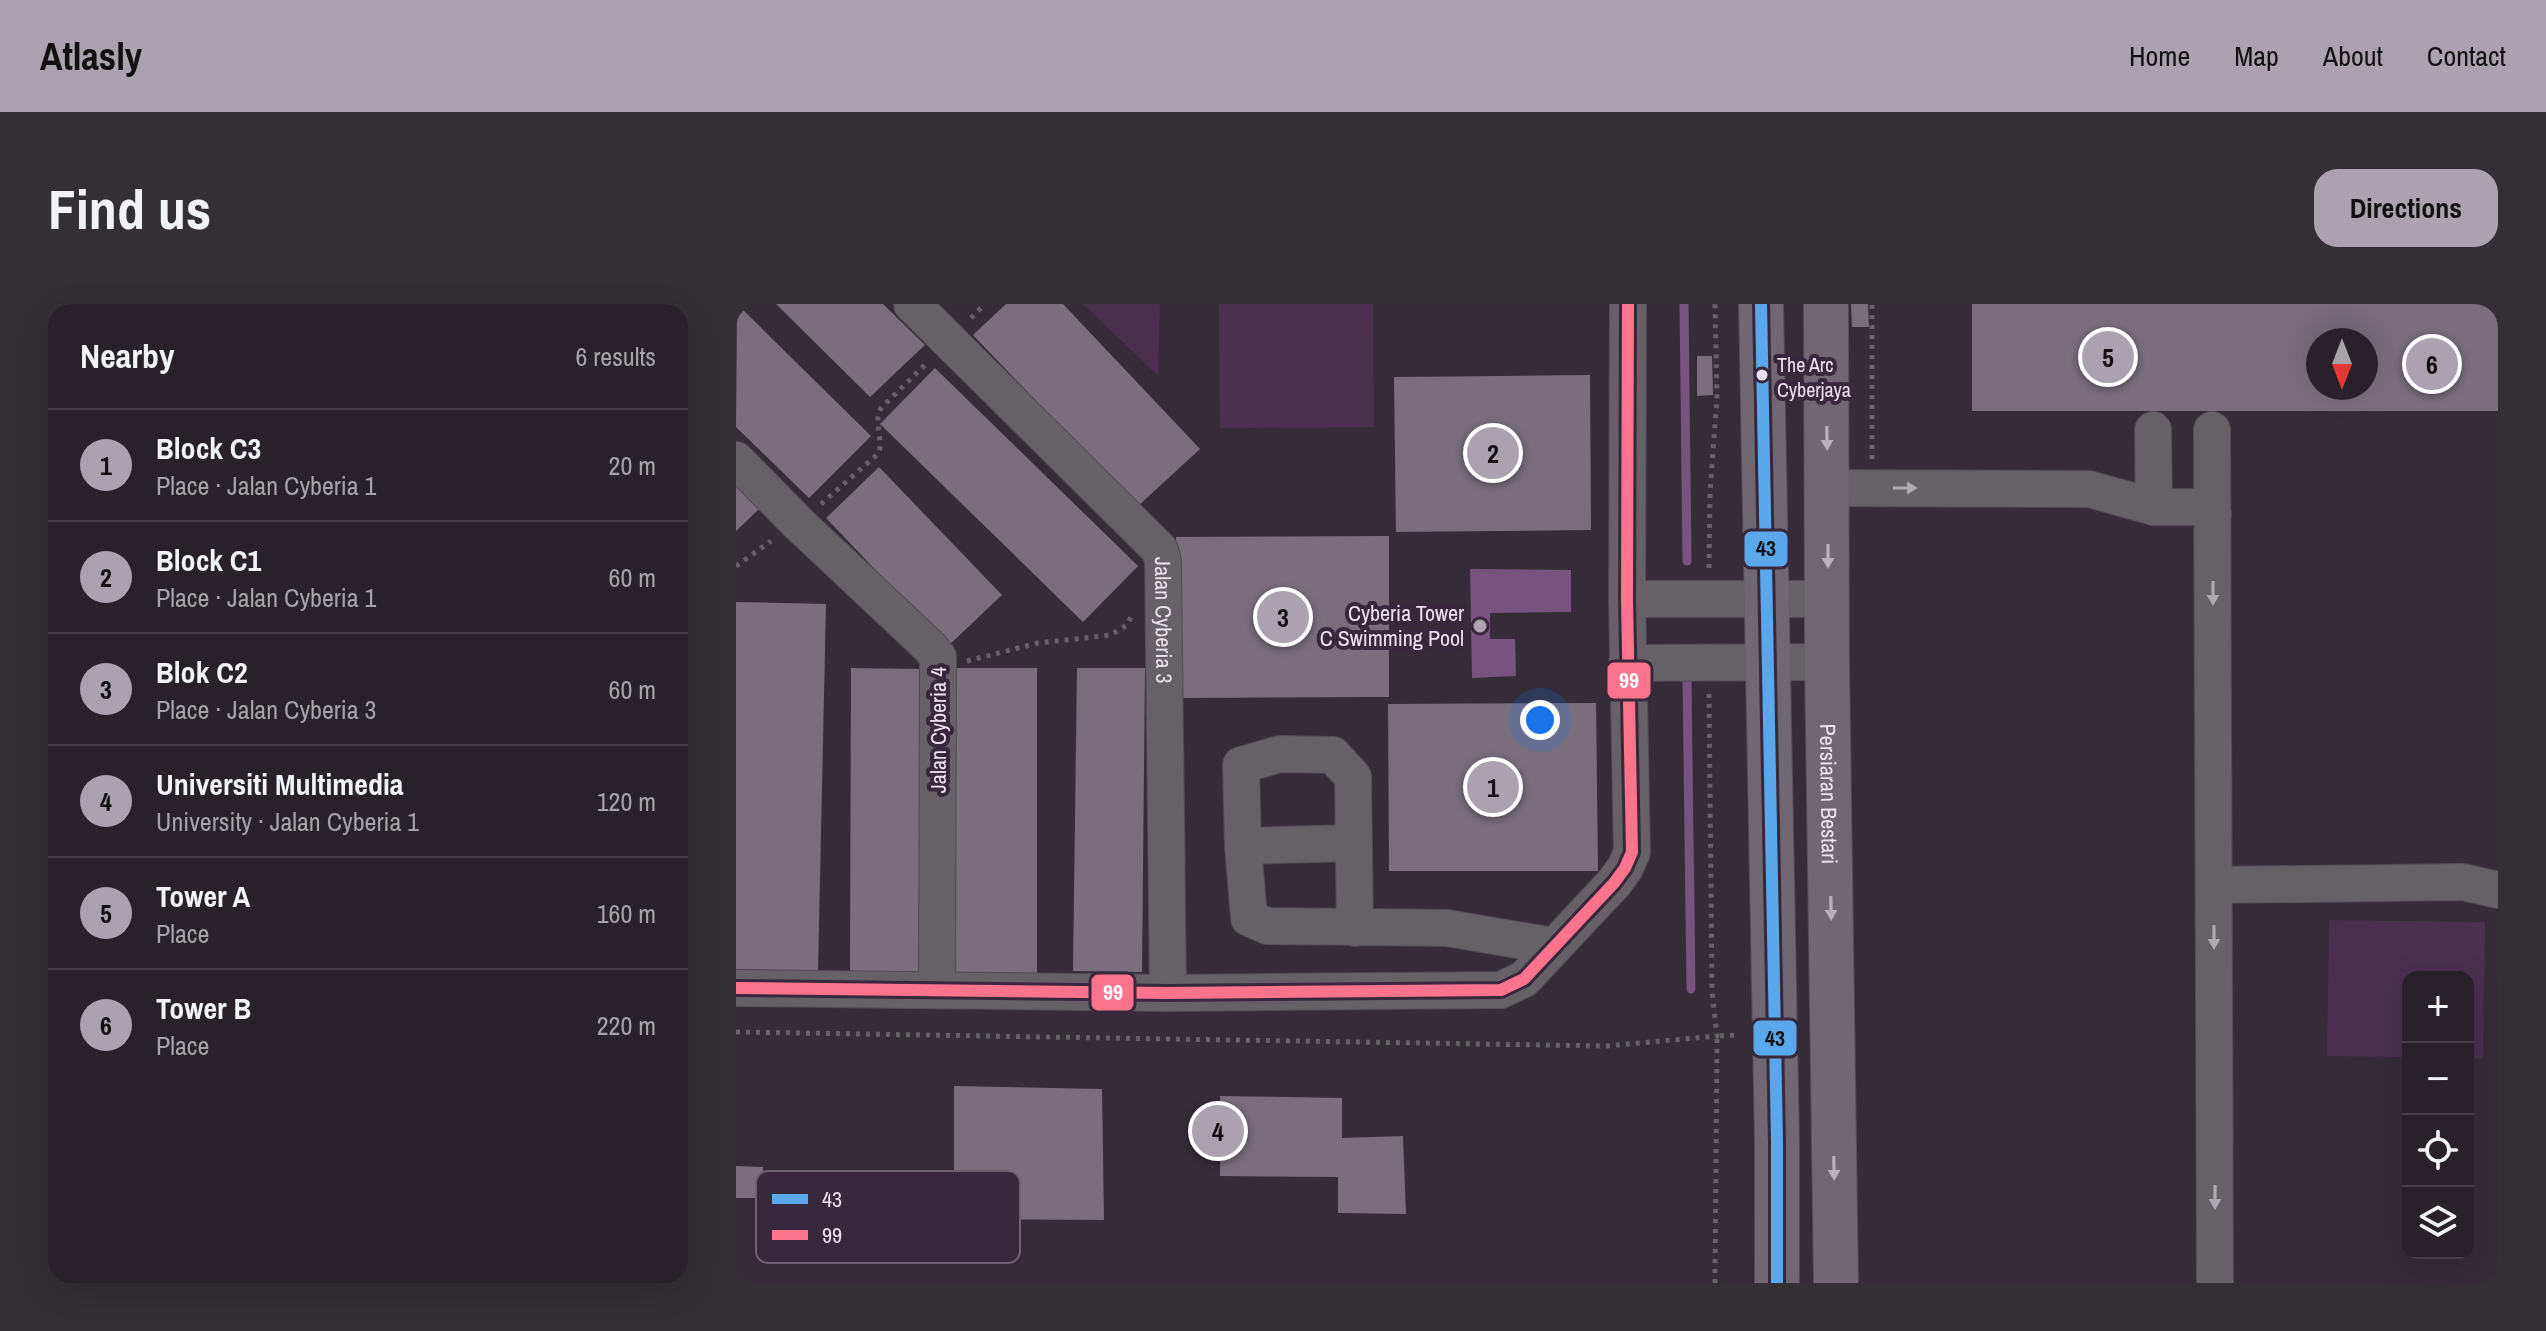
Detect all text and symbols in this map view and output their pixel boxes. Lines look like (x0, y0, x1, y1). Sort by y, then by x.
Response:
text: Atlasly (40, 31, 142, 82)
text: Home (2129, 37, 2190, 75)
text: Map (2234, 37, 2279, 75)
text: About (2323, 37, 2383, 75)
text: Contact (2427, 37, 2506, 75)
button: Directions (2314, 169, 2498, 247)
text: Find us (48, 171, 211, 246)
pin: 5 (2082, 327, 2134, 387)
north arrow (2306, 328, 2378, 400)
text: Nearby (80, 333, 175, 379)
pin: 6 (2406, 334, 2458, 394)
text: 6 results (575, 339, 656, 374)
place label: The Arc Cyberjaya (1777, 351, 1851, 403)
marker: The Arc Cyberjaya (1754, 367, 1770, 383)
pin: 2 (1467, 423, 1519, 483)
one-way arrow (1820, 426, 1833, 451)
text: Block C3 (156, 428, 261, 468)
text: 1 (100, 448, 112, 483)
text: 20 m (609, 448, 656, 483)
text: Place · Jalan Cyberia 1 (156, 468, 376, 503)
one-way arrow (1893, 482, 1918, 495)
line badge: 43 (1743, 530, 1789, 568)
text: 43 (1756, 533, 1776, 563)
text: Block C1 (156, 540, 261, 580)
one-way arrow (1822, 544, 1834, 569)
street label: Jalan Cyberia 3 (1148, 557, 1179, 684)
text: 2 (100, 560, 112, 595)
text: 60 m (609, 560, 656, 595)
text: Place · Jalan Cyberia 1 (156, 580, 376, 615)
one-way arrow (2207, 581, 2219, 606)
pin: 3 (1257, 587, 1309, 647)
place label: Cyberia Tower C Swimming Pool (1320, 598, 1464, 653)
marker: Cyberia Tower C Swimming Pool (1471, 617, 1489, 635)
text: Blok C2 (156, 652, 248, 692)
line badge: 99 (1606, 661, 1652, 700)
text: 99 (1619, 665, 1639, 695)
street label: Jalan Cyberia 4 (923, 667, 953, 793)
text: 3 (100, 672, 112, 707)
text: 60 m (609, 672, 656, 707)
text: Place · Jalan Cyberia 3 (156, 692, 376, 727)
your location (1520, 700, 1560, 740)
street label: Persiaran Bestari (1813, 723, 1845, 864)
pin: 1 (1467, 757, 1519, 817)
text: Universiti Multimedia (156, 764, 403, 804)
text: 4 (100, 784, 112, 819)
text: 120 m (597, 784, 656, 819)
text: University · Jalan Cyberia 1 (156, 804, 419, 839)
text: Tower A (156, 876, 250, 916)
text: 5 (100, 896, 112, 931)
text: 160 m (597, 896, 656, 931)
one-way arrow (1825, 896, 1837, 921)
text: Place (156, 916, 209, 951)
one-way arrow (2208, 925, 2220, 950)
map controls (2402, 971, 2474, 1259)
button: + (2402, 971, 2474, 1043)
line badge: 99 (1090, 973, 1135, 1012)
text: 99 (1103, 977, 1123, 1007)
text: Tower B (156, 988, 251, 1028)
text: 6 (100, 1008, 112, 1043)
text: 220 m (597, 1008, 656, 1043)
line badge: 43 (1752, 1019, 1798, 1057)
text: 43 (1765, 1023, 1785, 1053)
text: Place (156, 1028, 209, 1063)
button: − (2402, 1043, 2474, 1115)
pin: 4 (1192, 1101, 1244, 1161)
button: locate (2402, 1115, 2474, 1187)
one-way arrow (1828, 1156, 1840, 1181)
legend (756, 1171, 1020, 1263)
text: 43 (822, 1184, 842, 1214)
one-way arrow (2209, 1185, 2221, 1210)
button: layers (2402, 1187, 2474, 1259)
text: 99 (822, 1220, 842, 1250)

